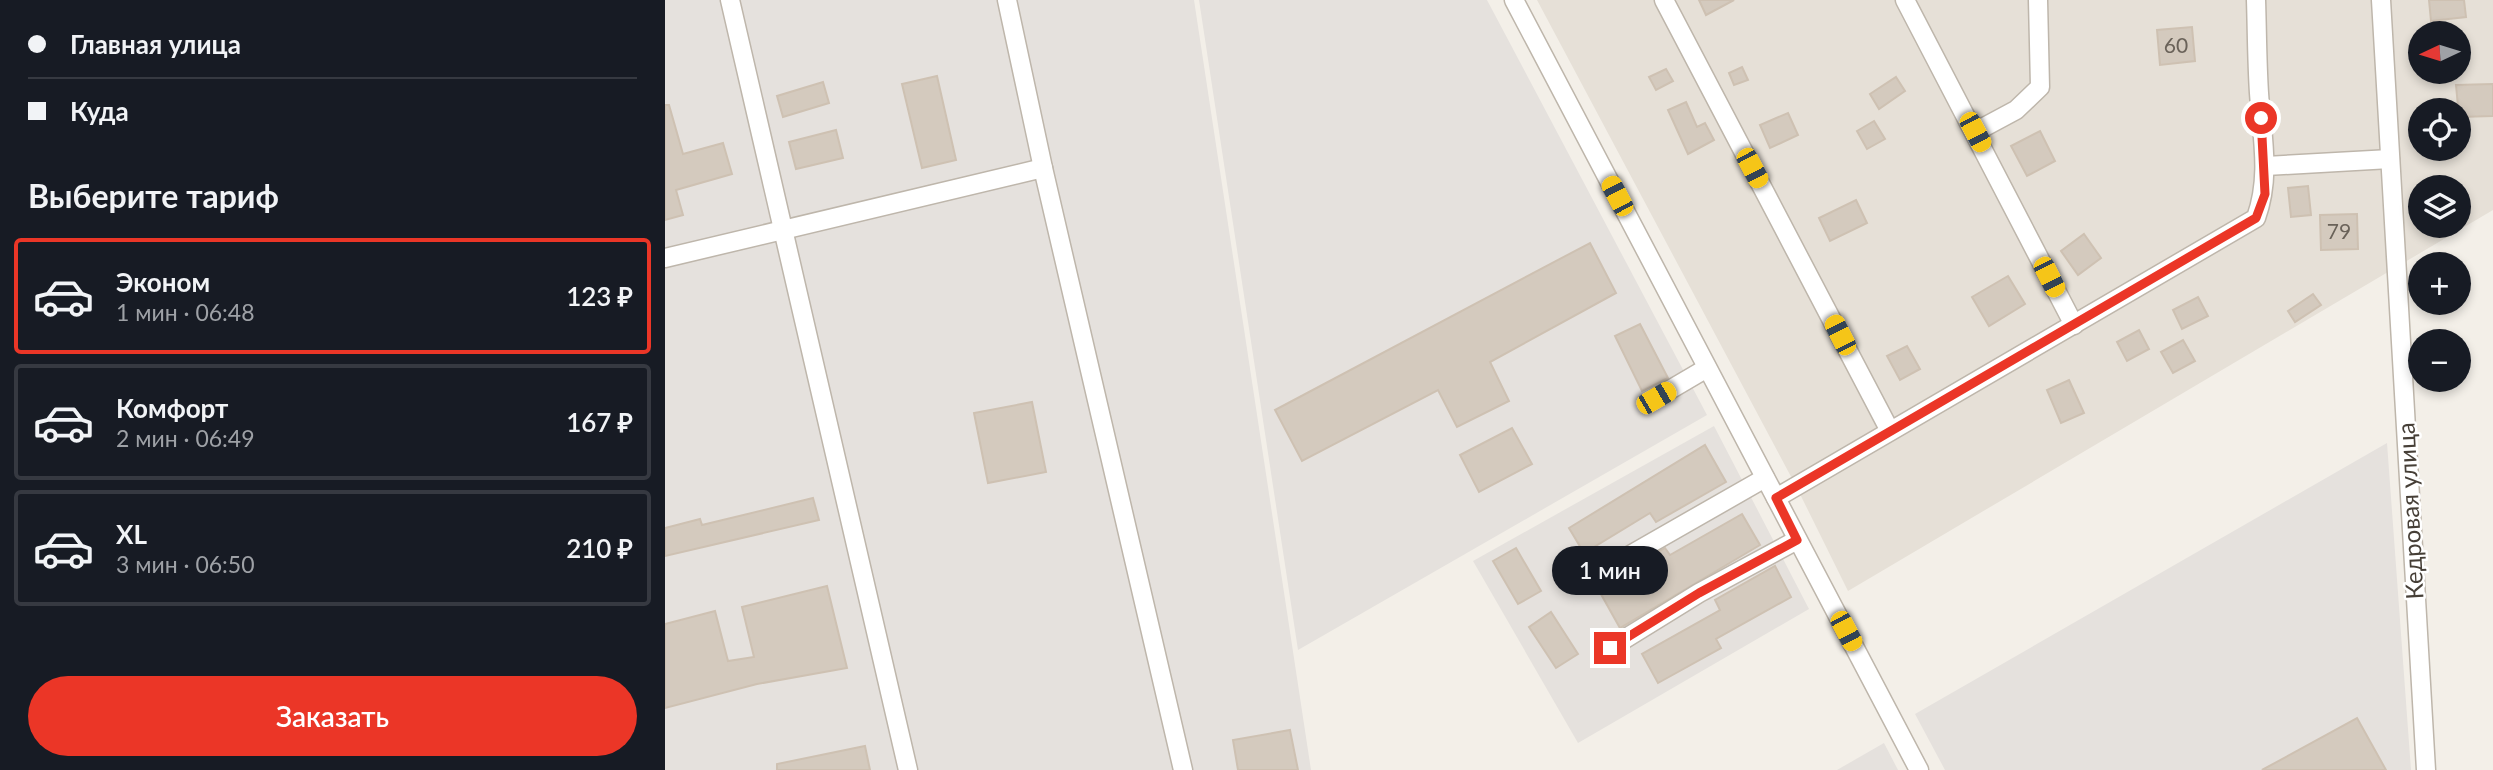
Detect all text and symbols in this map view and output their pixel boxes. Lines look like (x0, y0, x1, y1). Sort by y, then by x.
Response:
north arrow (2408, 21, 2471, 84)
map controls (2408, 21, 2471, 392)
text: Главная улица (70, 28, 241, 60)
house number: 60 (2164, 32, 2188, 57)
text: Куда (70, 95, 129, 127)
button: locate (2408, 98, 2471, 161)
route start (2245, 102, 2277, 134)
car (1956, 109, 1995, 155)
car (1733, 145, 1772, 191)
car (1598, 173, 1637, 219)
button: layers (2408, 175, 2471, 238)
text: Выберите тариф (28, 176, 279, 215)
house number: 79 (2327, 218, 2351, 243)
button: + (2408, 252, 2471, 315)
car (2031, 254, 2068, 300)
icon: car (32, 265, 95, 328)
text: Эконом (116, 266, 210, 298)
text: 123 ₽ (566, 280, 633, 312)
text: 1 мин · 06:48 (116, 298, 255, 326)
car (1822, 312, 1859, 358)
button: − (2408, 329, 2471, 392)
car (1633, 378, 1680, 418)
icon: car (32, 391, 95, 454)
text: Комфорт (116, 392, 228, 424)
text: 167 ₽ (566, 406, 633, 438)
street label: Кедровая улица (2390, 422, 2429, 600)
text: 2 мин · 06:49 (116, 424, 255, 452)
icon: car (32, 517, 95, 580)
text: XL (116, 518, 147, 550)
text: 210 ₽ (566, 532, 633, 564)
callout: 1 мин (1552, 546, 1668, 596)
text: 3 мин · 06:50 (116, 550, 255, 578)
text: 1 мин (1579, 556, 1641, 584)
car (1827, 608, 1866, 654)
route end (1594, 632, 1626, 664)
button: Заказать (28, 676, 637, 756)

